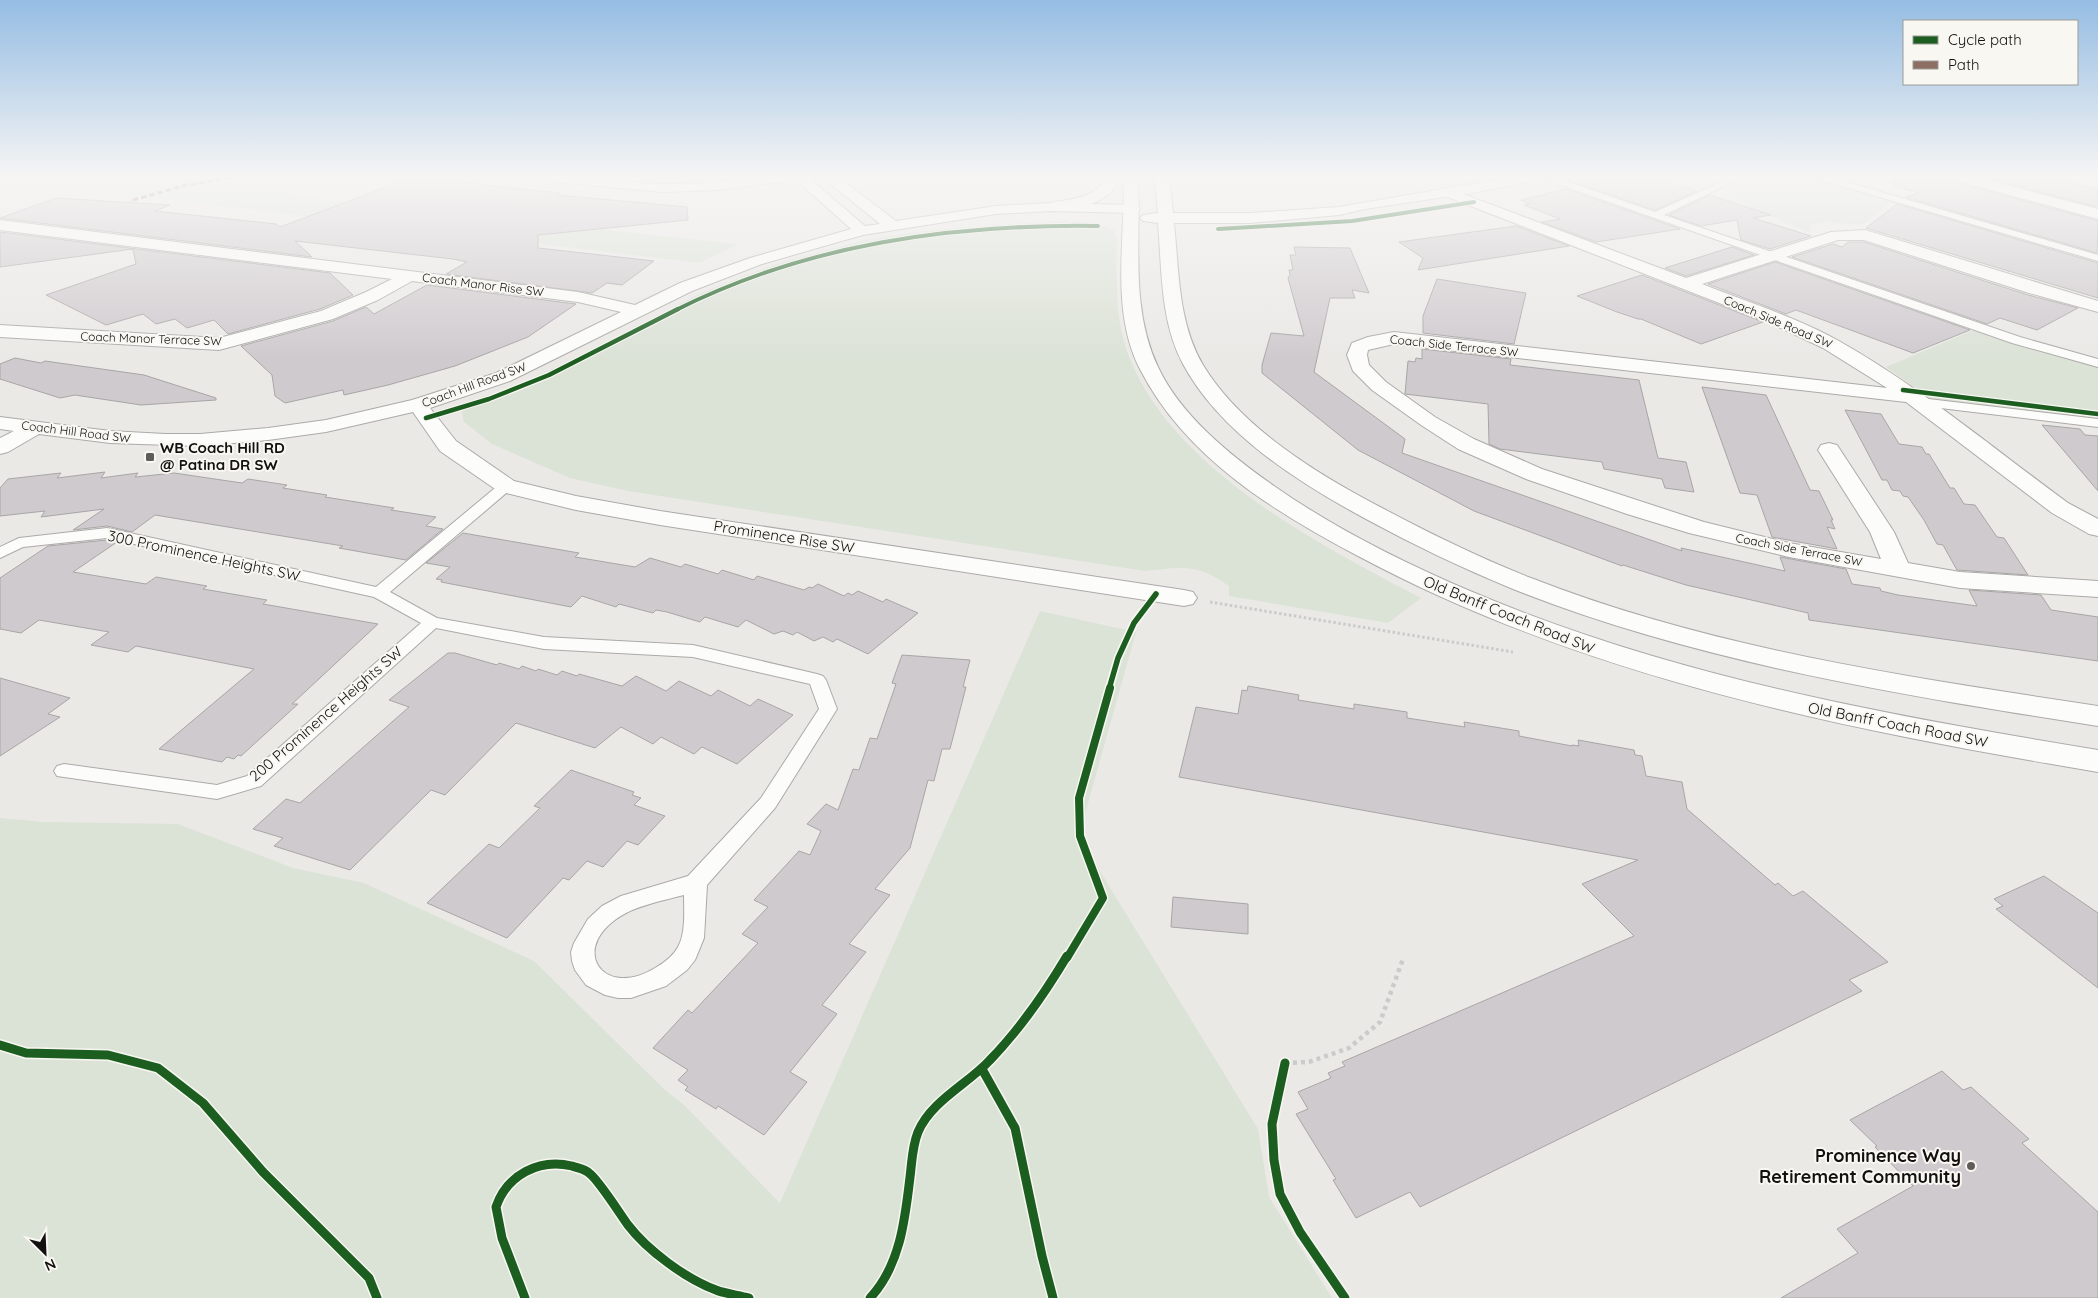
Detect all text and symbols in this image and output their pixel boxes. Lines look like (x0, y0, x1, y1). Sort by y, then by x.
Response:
legend (1903, 20, 2078, 85)
text: Cycle path (1948, 30, 2022, 49)
text: Path (1948, 55, 1980, 74)
street label: Coach Manor Rise SW (421, 270, 545, 299)
street label: Coach Side Road SW (1722, 292, 1835, 351)
street label: Coach Manor Terrace SW (80, 329, 222, 348)
street label: Coach Side Terrace SW (1389, 331, 1519, 360)
street label: Coach Hill Road SW (420, 359, 528, 410)
street label: Coach Hill Road SW (21, 417, 132, 446)
place label: WB Coach Hill RD @ Patina DR SW (160, 438, 285, 474)
marker: WB Coach Hill RD @ Patina DR SW (144, 451, 156, 463)
street label: Prominence Rise SW (712, 516, 856, 557)
street label: 300 Prominence Heights SW (106, 526, 302, 585)
street label: Coach Side Terrace SW (1734, 530, 1864, 569)
street label: Old Banff Coach Road SW (1421, 571, 1598, 658)
street label: 200 Prominence Heights SW (245, 642, 406, 785)
street label: Old Banff Coach Road SW (1806, 698, 1990, 751)
place label: Prominence Way Retirement Community (1759, 1144, 1961, 1188)
marker: Prominence Way Retirement Community (1965, 1160, 1977, 1172)
north arrow (20, 1228, 70, 1278)
text: N (42, 1255, 59, 1275)

